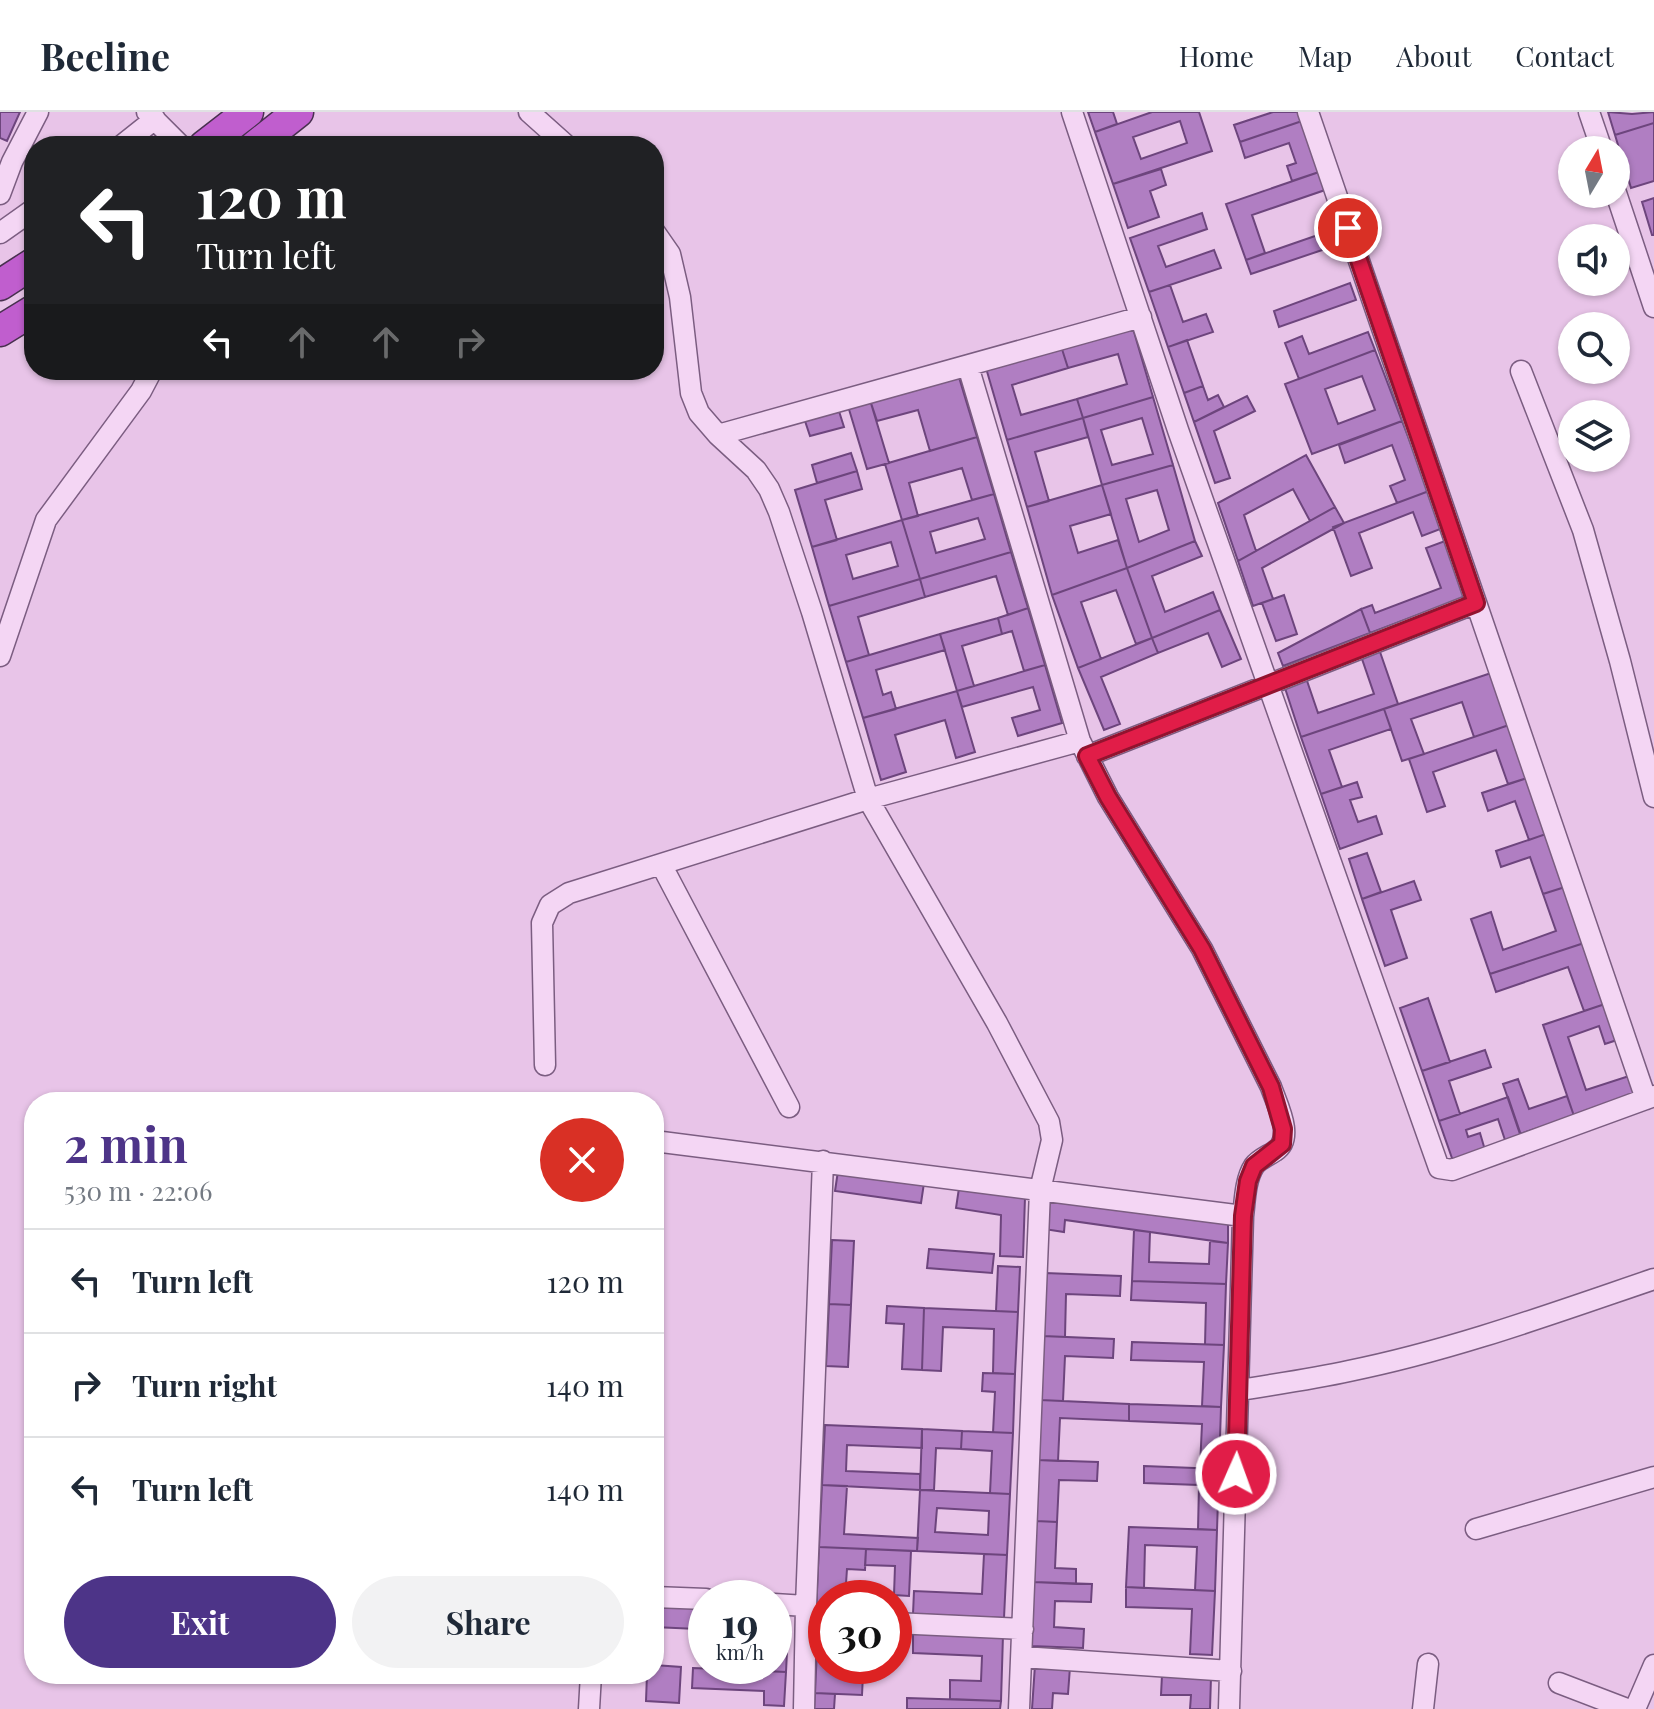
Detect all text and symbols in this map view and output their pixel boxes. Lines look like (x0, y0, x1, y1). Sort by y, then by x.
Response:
text: Beeline (40, 30, 170, 81)
text: Home (1179, 37, 1254, 74)
text: Map (1298, 37, 1352, 74)
text: About (1396, 37, 1471, 74)
text: Contact (1515, 37, 1614, 74)
north arrow (1558, 136, 1630, 208)
map controls (1558, 136, 1630, 472)
text: 120 m (196, 158, 347, 233)
icon: left (64, 168, 168, 272)
pin (1314, 194, 1382, 262)
icon: arrive (1326, 206, 1370, 250)
button: sound (1558, 224, 1630, 296)
text: Turn left (196, 230, 335, 278)
button: search (1558, 312, 1630, 384)
icon: left (196, 320, 240, 364)
icon: ahead (280, 320, 324, 364)
icon: ahead (364, 320, 408, 364)
icon: right (448, 320, 492, 364)
button: layers (1558, 400, 1630, 472)
text: 2 min (64, 1111, 188, 1175)
button: close (540, 1118, 624, 1202)
text: 530 m · 22:06 (64, 1173, 212, 1208)
icon: left (64, 1259, 108, 1303)
text: Turn left (132, 1261, 253, 1301)
text: 120 m (546, 1261, 624, 1301)
icon: right (64, 1363, 108, 1407)
text: Turn right (132, 1365, 277, 1405)
text: 140 m (546, 1365, 624, 1405)
position arrow (1194, 1432, 1278, 1516)
icon: left (64, 1467, 108, 1511)
text: Turn left (132, 1469, 253, 1509)
text: 140 m (546, 1469, 624, 1509)
button: Exit (64, 1576, 336, 1668)
button: Share (352, 1576, 624, 1668)
speed limit sign: 30 (808, 1580, 912, 1684)
text: 19 (721, 1595, 759, 1648)
text: km/h (716, 1638, 764, 1665)

